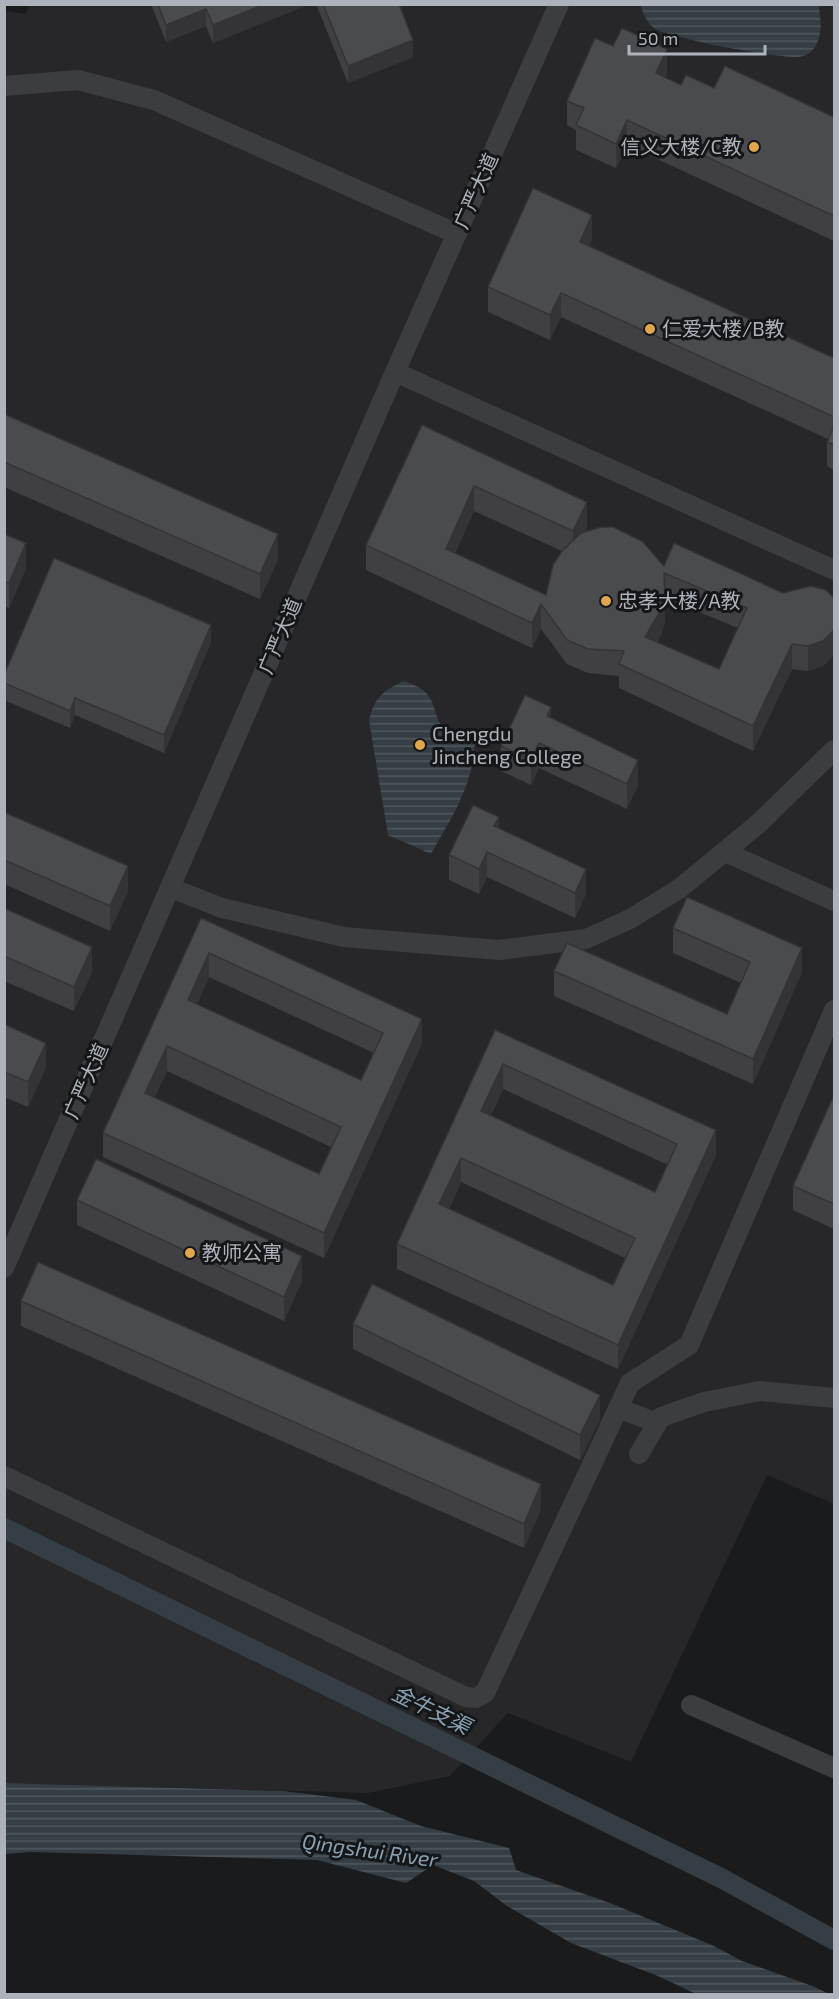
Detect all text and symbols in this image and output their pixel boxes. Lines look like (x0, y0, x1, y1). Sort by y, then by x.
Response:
scale bar (629, 18, 766, 56)
text: 50 m (638, 27, 678, 49)
place label: 信义大楼/C教 (620, 134, 742, 158)
marker: 信义大楼/C教 (747, 140, 761, 154)
street label: 广严大道 (448, 149, 502, 232)
place label: 仁爱大楼/B教 (662, 316, 785, 340)
marker: 仁爱大楼/B教 (643, 322, 657, 336)
place label: 忠孝大楼/A教 (618, 588, 741, 612)
street label: 广严大道 (252, 594, 306, 677)
marker: 忠孝大楼/A教 (599, 594, 613, 608)
place label: Chengdu Jincheng College (432, 721, 582, 768)
marker: Chengdu Jincheng College (413, 738, 427, 752)
street label: 广严大道 (58, 1039, 112, 1122)
place label: 教师公寓 (202, 1240, 282, 1264)
marker: 教师公寓 (183, 1246, 197, 1260)
water label: 金牛支渠 (388, 1679, 478, 1740)
water label: Qingshui River (301, 1828, 440, 1872)

